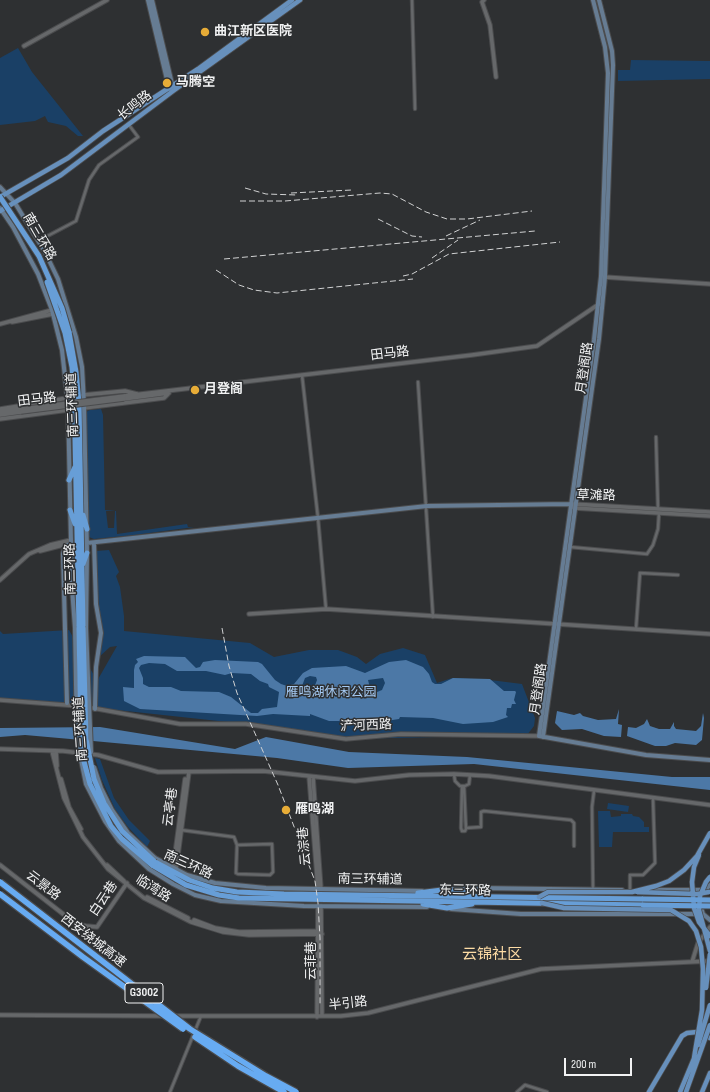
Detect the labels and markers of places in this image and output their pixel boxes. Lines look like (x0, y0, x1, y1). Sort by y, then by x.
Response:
place label: 曲江新区医院 (214, 24, 292, 40)
marker: 曲江新区医院 (199, 26, 211, 38)
place label: 马腾空 (176, 75, 215, 91)
marker: 马腾空 (161, 77, 173, 89)
place label: 月登阁 (204, 382, 243, 398)
marker: 月登阁 (189, 384, 201, 396)
place label: 雁鸣湖 (295, 802, 334, 818)
marker: 雁鸣湖 (280, 804, 292, 816)

